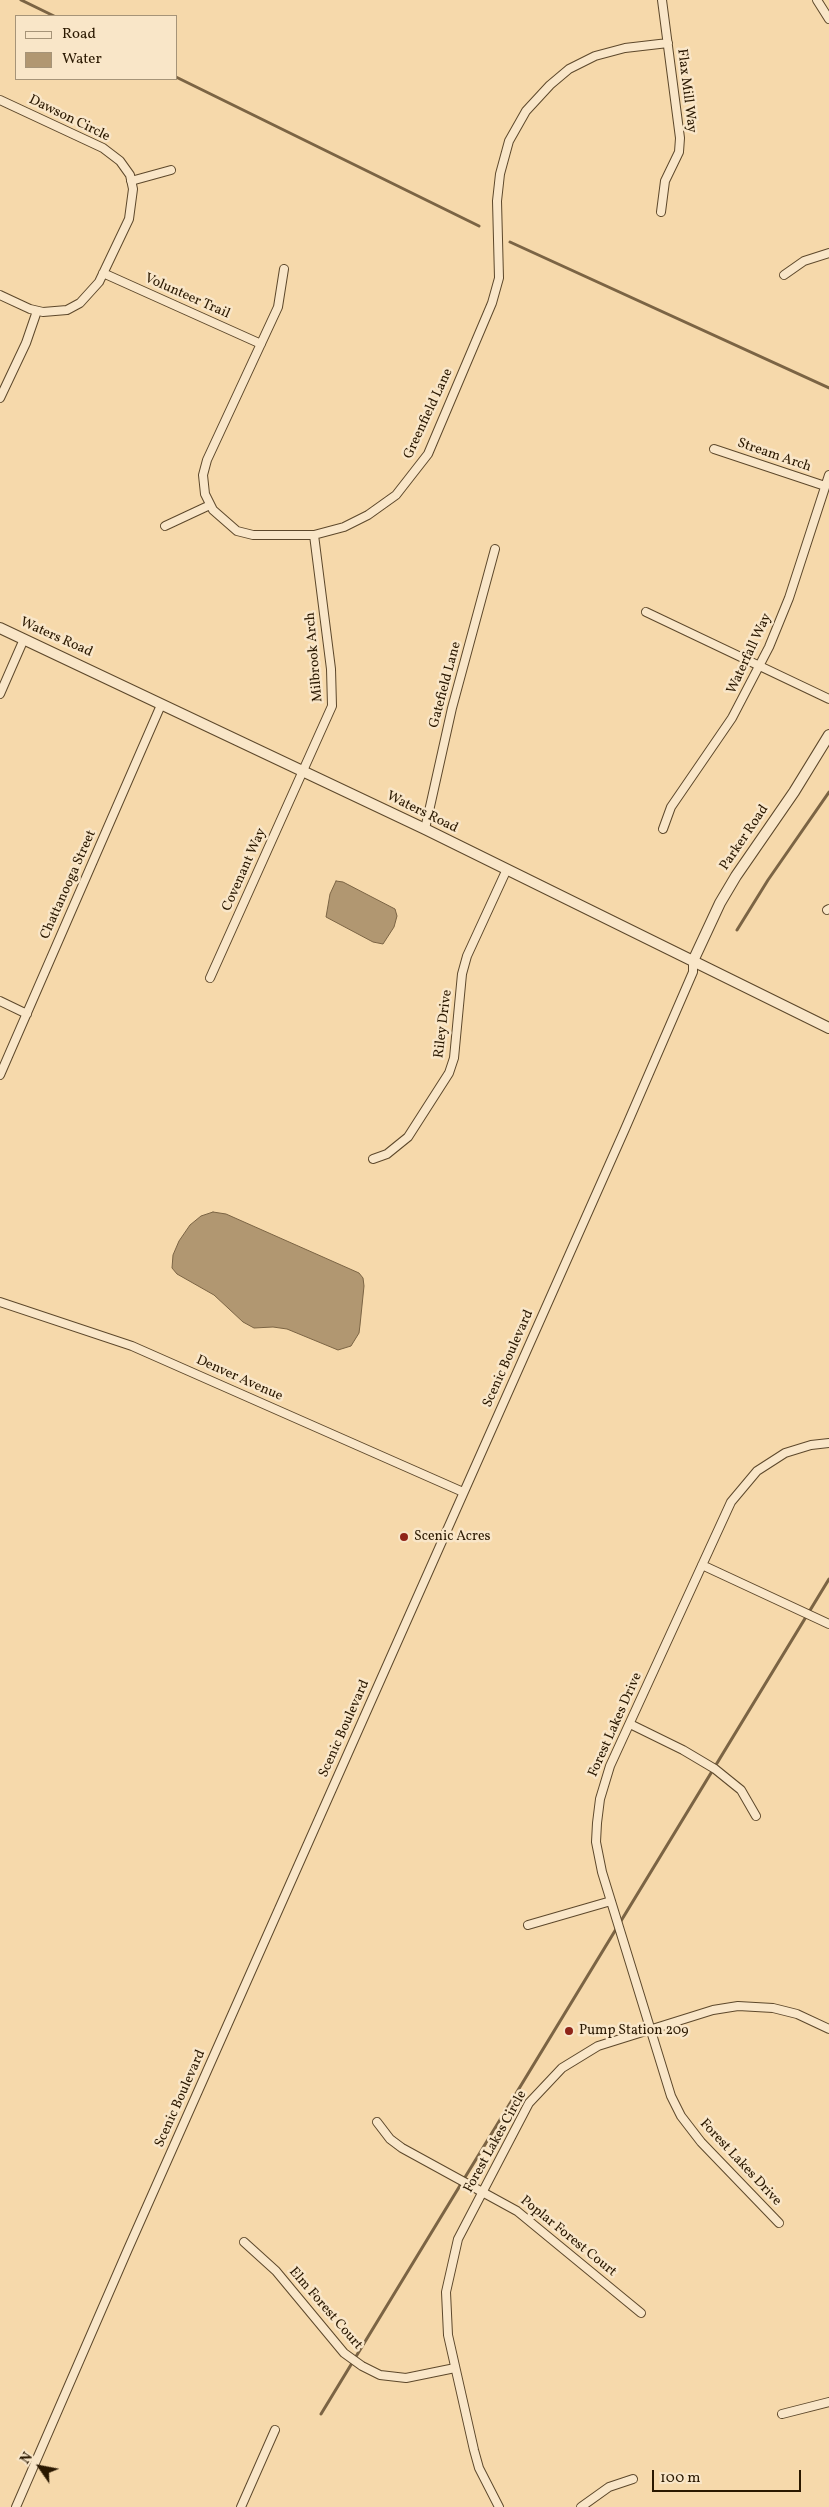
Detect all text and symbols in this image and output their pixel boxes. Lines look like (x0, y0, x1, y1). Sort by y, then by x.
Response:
legend (15, 15, 178, 80)
text: Road (62, 24, 96, 45)
street label: Flax Mill Way (673, 48, 699, 134)
text: Water (62, 49, 102, 70)
street label: Dawson Circle (26, 92, 112, 146)
street label: Volunteer Trail (142, 271, 232, 323)
street label: Greenfield Lane (401, 366, 457, 462)
street label: Stream Arch (735, 435, 813, 477)
street label: Milbrook Arch (303, 611, 327, 703)
street label: Waterfall Way (724, 611, 776, 697)
street label: Waters Road (17, 615, 95, 661)
street label: Gatefield Lane (426, 640, 466, 730)
street label: Waters Road (383, 788, 461, 838)
street label: Parker Road (717, 802, 773, 874)
street label: Covenant Way (219, 826, 271, 914)
street label: Chattanooga Street (37, 828, 101, 942)
street label: Riley Drive (431, 989, 457, 1059)
street label: Scenic Boulevard (480, 1308, 538, 1410)
street label: Denver Avenue (193, 1352, 285, 1406)
place label: Scenic Acres (414, 1529, 491, 1545)
marker: Scenic Acres (398, 1531, 410, 1543)
street label: Forest Lakes Drive (585, 1670, 647, 1780)
street label: Scenic Boulevard (316, 1678, 374, 1780)
place label: Pump Station 209 (579, 2023, 689, 2039)
marker: Pump Station 209 (563, 2025, 575, 2037)
street label: Scenic Boulevard (152, 2048, 210, 2150)
street label: Forest Lakes Circle (461, 2088, 531, 2196)
street label: Forest Lakes Drive (695, 2116, 785, 2210)
street label: Poplar Forest Court (516, 2193, 620, 2281)
street label: Elm Forest Court (285, 2264, 365, 2354)
north arrow (15, 2442, 65, 2492)
text: N (16, 2449, 38, 2468)
scale bar (654, 2460, 803, 2492)
text: 100 m (660, 2468, 700, 2489)

